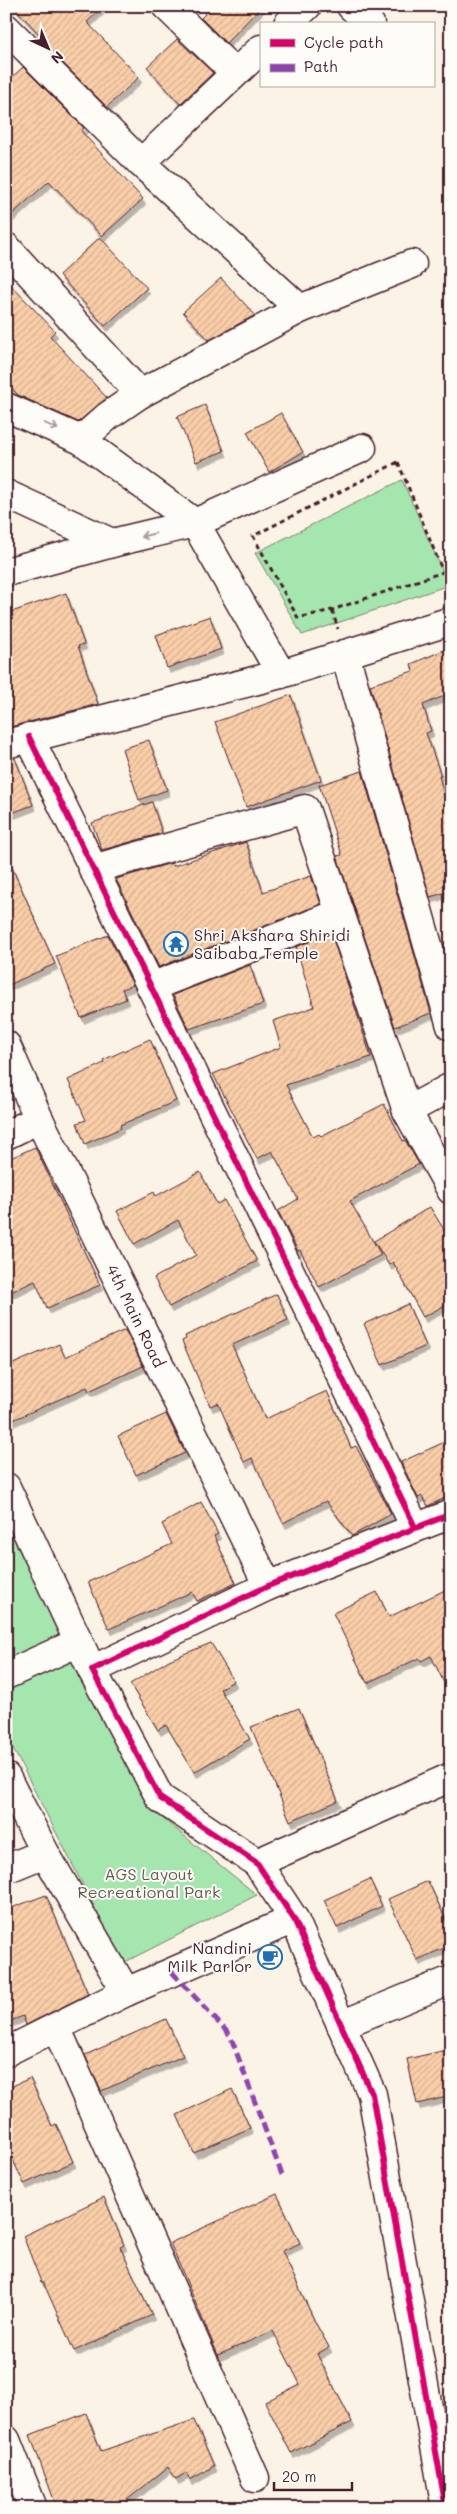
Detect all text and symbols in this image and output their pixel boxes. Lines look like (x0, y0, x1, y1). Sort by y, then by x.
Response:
north arrow (22, 22, 72, 72)
legend (260, 22, 434, 88)
text: Cycle path (304, 32, 383, 52)
text: N (47, 47, 68, 68)
text: Path (304, 56, 338, 76)
one-way arrow (43, 422, 58, 432)
one-way arrow (140, 531, 156, 540)
place label: Shri Akshara Shiridi Saibaba Temple (194, 924, 350, 963)
temple icon: Shri Akshara Shiridi Saibaba Temple (163, 931, 189, 957)
street label: 4th Main Road (102, 1261, 170, 1371)
park label: AGS Layout Recreational Park (77, 1863, 221, 1902)
place label: Nandini Milk Parlor (167, 1937, 252, 1976)
cafe icon: Nandini Milk Parlor (257, 1944, 283, 1970)
scale bar (274, 2459, 352, 2491)
text: 20 m (282, 2466, 316, 2486)

